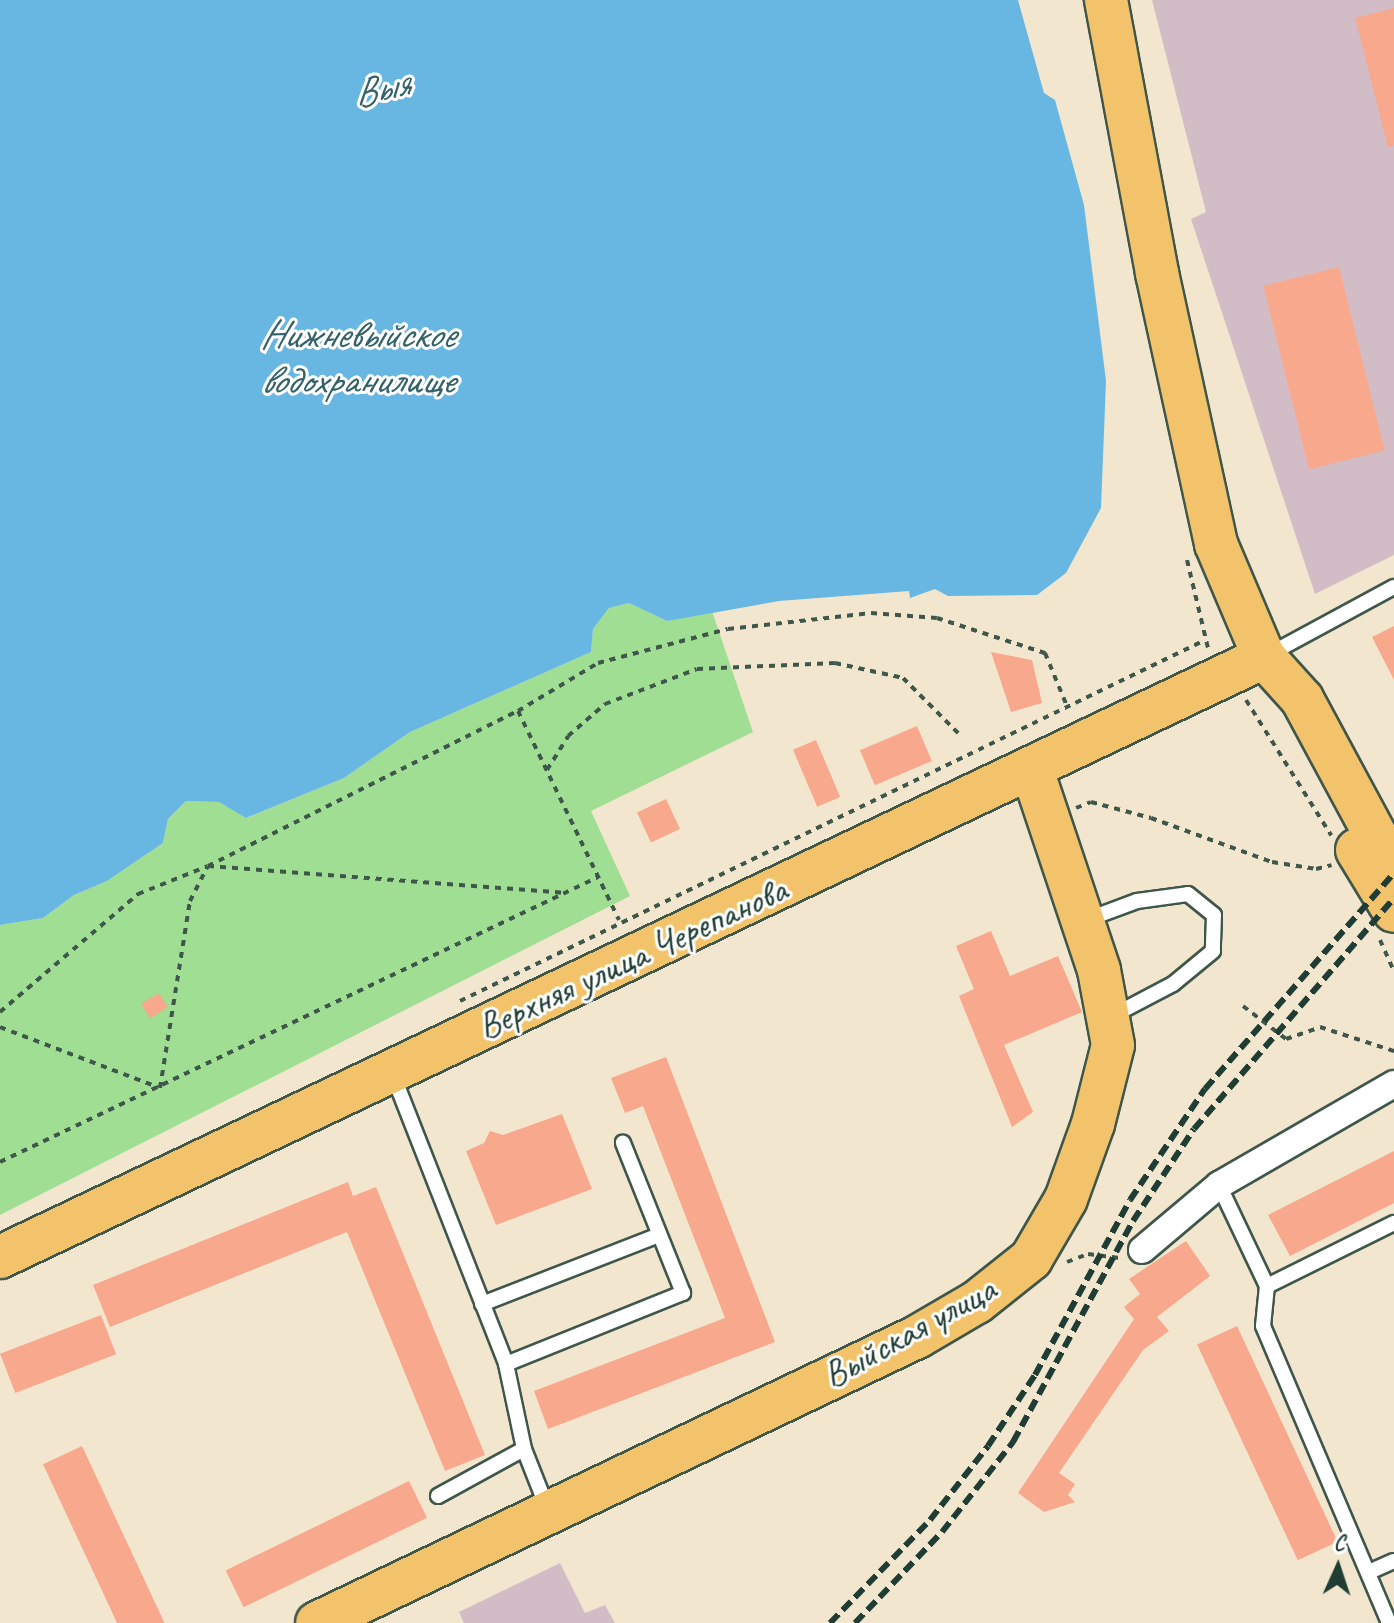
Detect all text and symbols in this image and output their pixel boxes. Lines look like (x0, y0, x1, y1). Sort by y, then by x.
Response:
water label: Выя (348, 58, 414, 118)
water label: Нижневыйское водохранилище (260, 310, 454, 404)
street label: Верхняя улица Черепанова (469, 866, 795, 1050)
street label: Выйская улица (813, 1265, 1005, 1399)
north arrow (1298, 1527, 1378, 1607)
text: С (1333, 1529, 1345, 1557)

